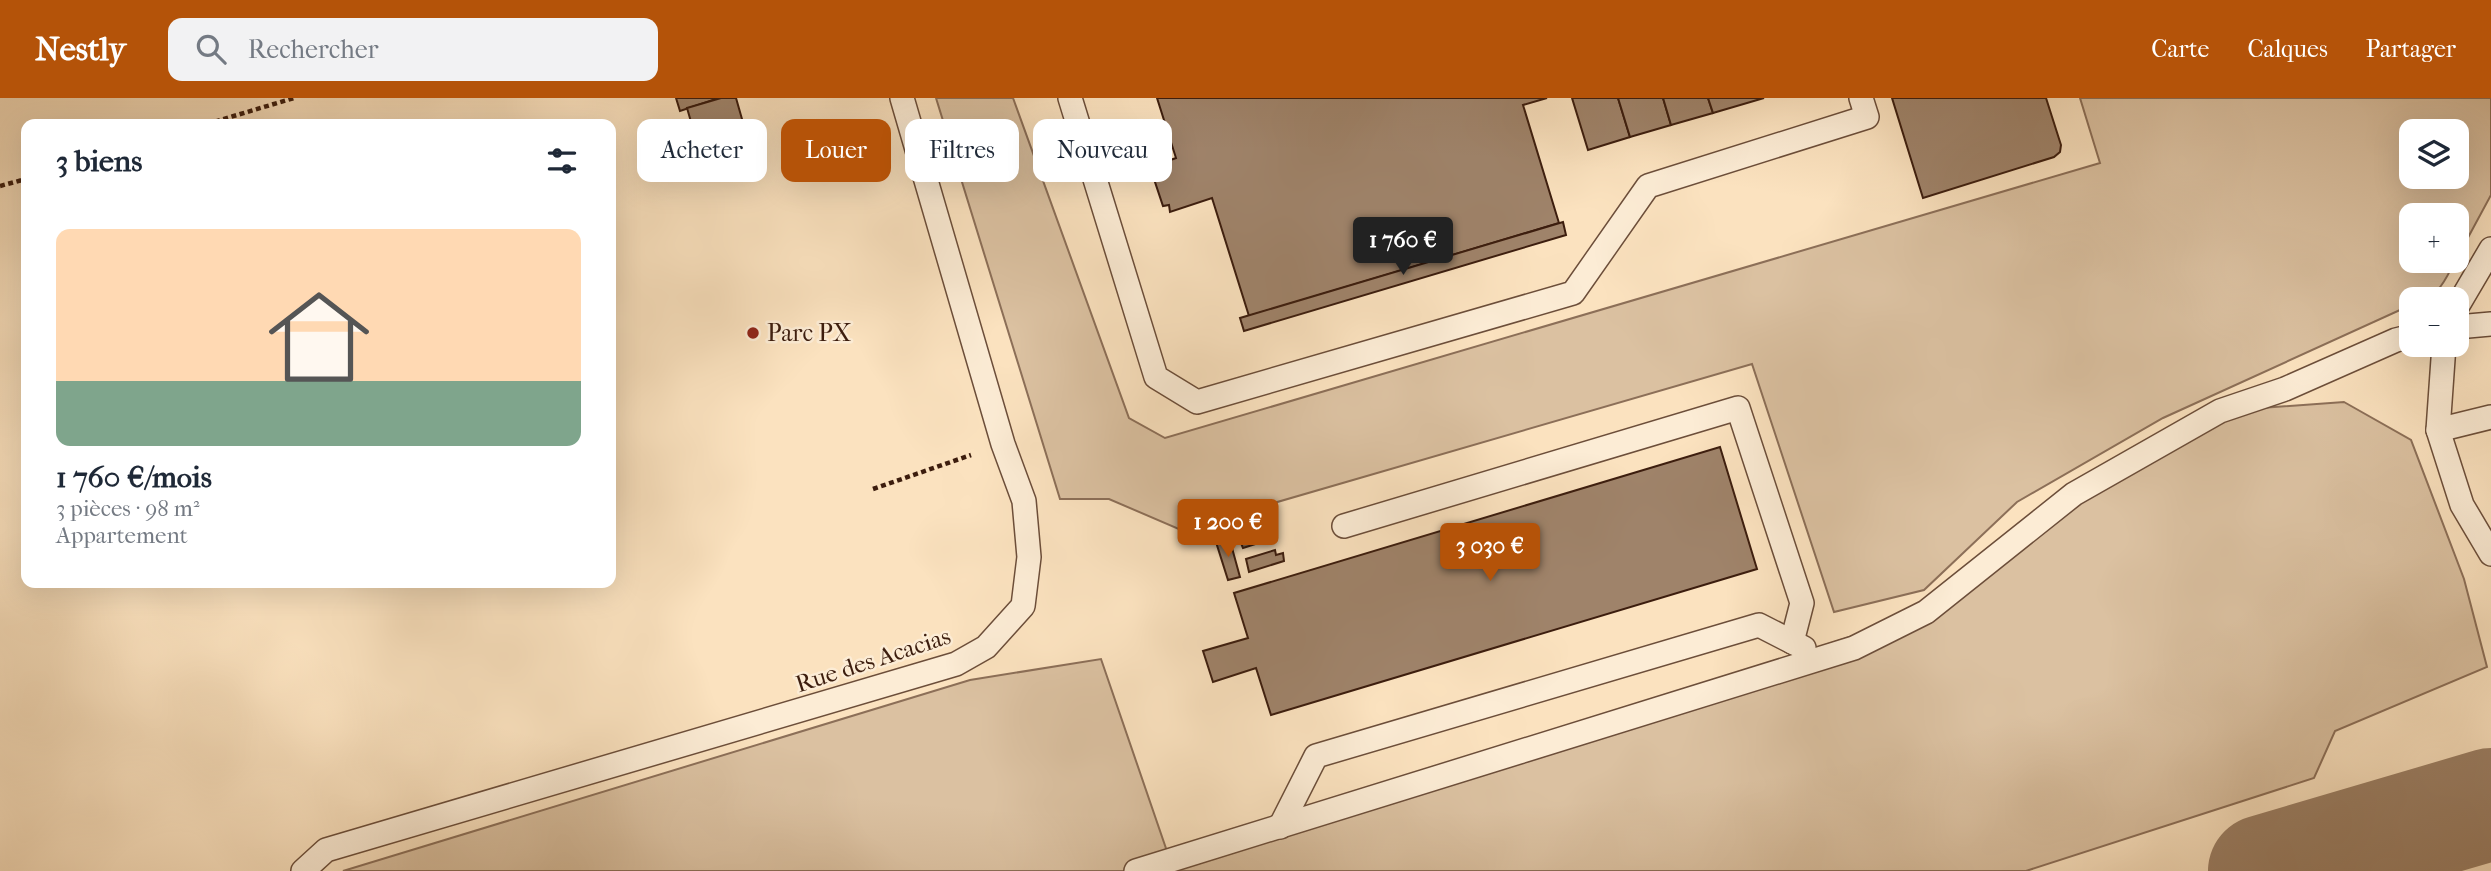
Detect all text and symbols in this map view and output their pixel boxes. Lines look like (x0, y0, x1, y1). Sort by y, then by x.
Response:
search box (168, 18, 658, 81)
text: Nestly (35, 30, 126, 69)
icon: search (192, 30, 230, 68)
text: Rechercher (248, 34, 379, 65)
text: Carte (2151, 35, 2209, 63)
text: Calques (2247, 35, 2328, 63)
text: Partager (2366, 35, 2456, 63)
chip: Acheter (637, 119, 767, 182)
chip: Louer (781, 119, 891, 182)
chip: Filtres (905, 119, 1019, 182)
chip: Nouveau (1033, 119, 1172, 182)
map controls (2399, 119, 2469, 357)
button: layers (2399, 119, 2469, 189)
icon: filters (543, 142, 581, 180)
text: 3 biens (56, 144, 142, 179)
button: + (2399, 203, 2469, 273)
pin: 1 760 € (1338, 218, 1468, 277)
text: 1 760 € (1369, 226, 1437, 253)
icon: home (256, 274, 382, 400)
button: − (2399, 287, 2469, 357)
place label: Parc PX (767, 319, 851, 347)
marker: Parc PX (745, 325, 761, 341)
text: 1 760 €/mois (56, 460, 212, 495)
text: 3 pièces · 98 m² (56, 495, 199, 522)
pin: 1 200 € (1163, 500, 1293, 559)
text: 1 200 € (1194, 508, 1262, 535)
text: Appartement (56, 522, 188, 549)
pin: 3 030 € (1425, 524, 1555, 583)
text: 3 030 € (1456, 532, 1524, 559)
street label: Rue des Acacias (792, 622, 954, 698)

